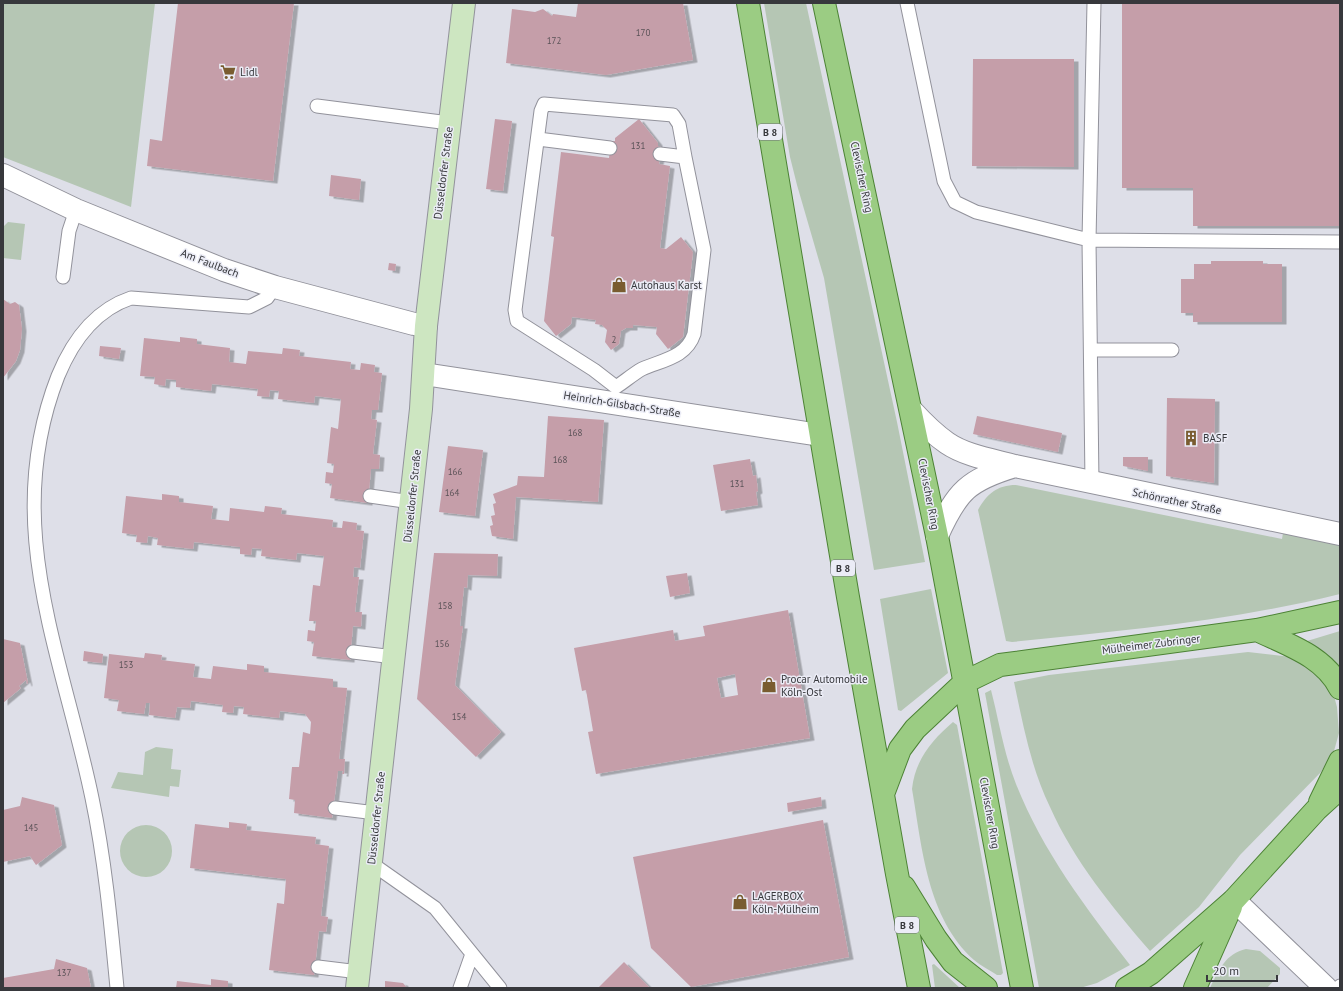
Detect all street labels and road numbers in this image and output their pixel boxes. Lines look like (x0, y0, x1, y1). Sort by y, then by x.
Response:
road number: B 8 (758, 124, 782, 140)
street label: Düsseldorfer Straße (430, 125, 456, 220)
street label: Clevischer Ring (848, 140, 876, 214)
street label: Am Faulbach (179, 246, 241, 280)
street label: Heinrich-Gilsbach-Straße (562, 388, 682, 420)
street label: Düsseldorfer Straße (400, 448, 424, 543)
street label: Clevischer Ring (915, 457, 943, 531)
street label: Schönrather Straße (1131, 485, 1223, 517)
road number: B 8 (831, 560, 855, 576)
street label: Mülheimer Zubringer (1101, 631, 1201, 657)
street label: Düsseldorfer Straße (364, 770, 388, 865)
street label: Clevischer Ring (977, 776, 1003, 850)
road number: B 8 (895, 917, 919, 933)

